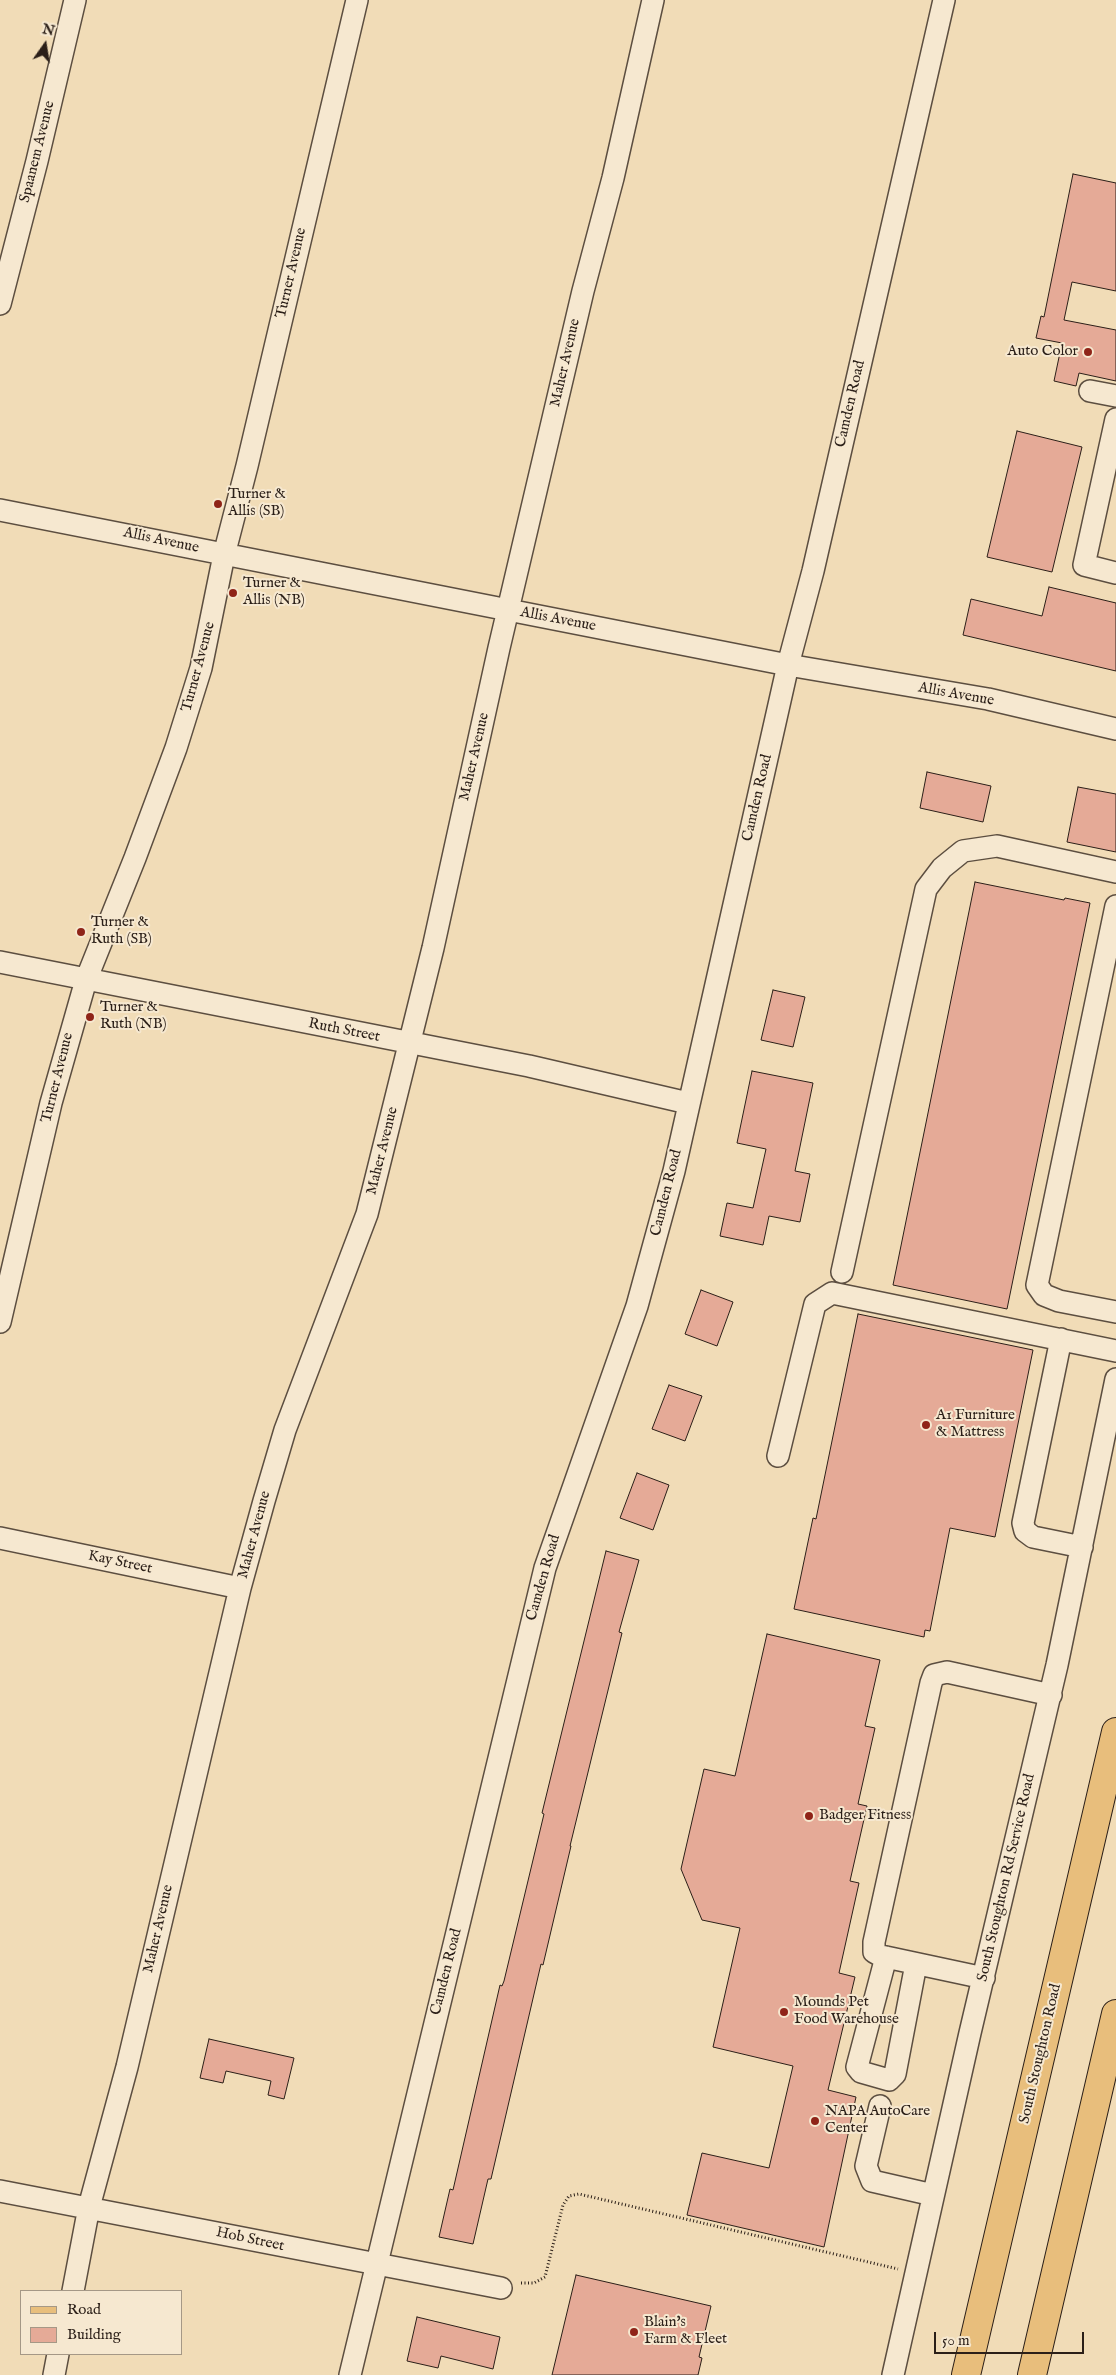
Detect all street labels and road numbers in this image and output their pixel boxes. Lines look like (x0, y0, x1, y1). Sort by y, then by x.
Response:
street label: Spaanem Avenue (17, 99, 59, 205)
street label: Turner Avenue (273, 226, 311, 320)
street label: Maher Avenue (547, 317, 585, 409)
street label: Camden Road (832, 359, 870, 449)
street label: Allis Avenue (122, 524, 200, 558)
street label: Allis Avenue (519, 604, 597, 636)
street label: Turner Avenue (178, 620, 220, 714)
street label: Allis Avenue (917, 679, 995, 711)
street label: Maher Avenue (456, 711, 494, 803)
street label: Camden Road (739, 753, 777, 843)
street label: Ruth Street (307, 1015, 381, 1047)
street label: Turner Avenue (38, 1031, 78, 1125)
street label: Maher Avenue (363, 1105, 403, 1197)
street label: Camden Road (648, 1148, 686, 1238)
street label: Maher Avenue (235, 1489, 275, 1581)
street label: Camden Road (523, 1533, 565, 1623)
street label: Kay Street (86, 1547, 154, 1579)
street label: South Stoughton Rd Service Road (974, 1772, 1040, 1984)
street label: Maher Avenue (140, 1883, 178, 1975)
street label: Camden Road (428, 1927, 466, 2017)
street label: South Stoughton Road (1016, 1982, 1066, 2126)
street label: Hob Street (214, 2224, 286, 2256)

